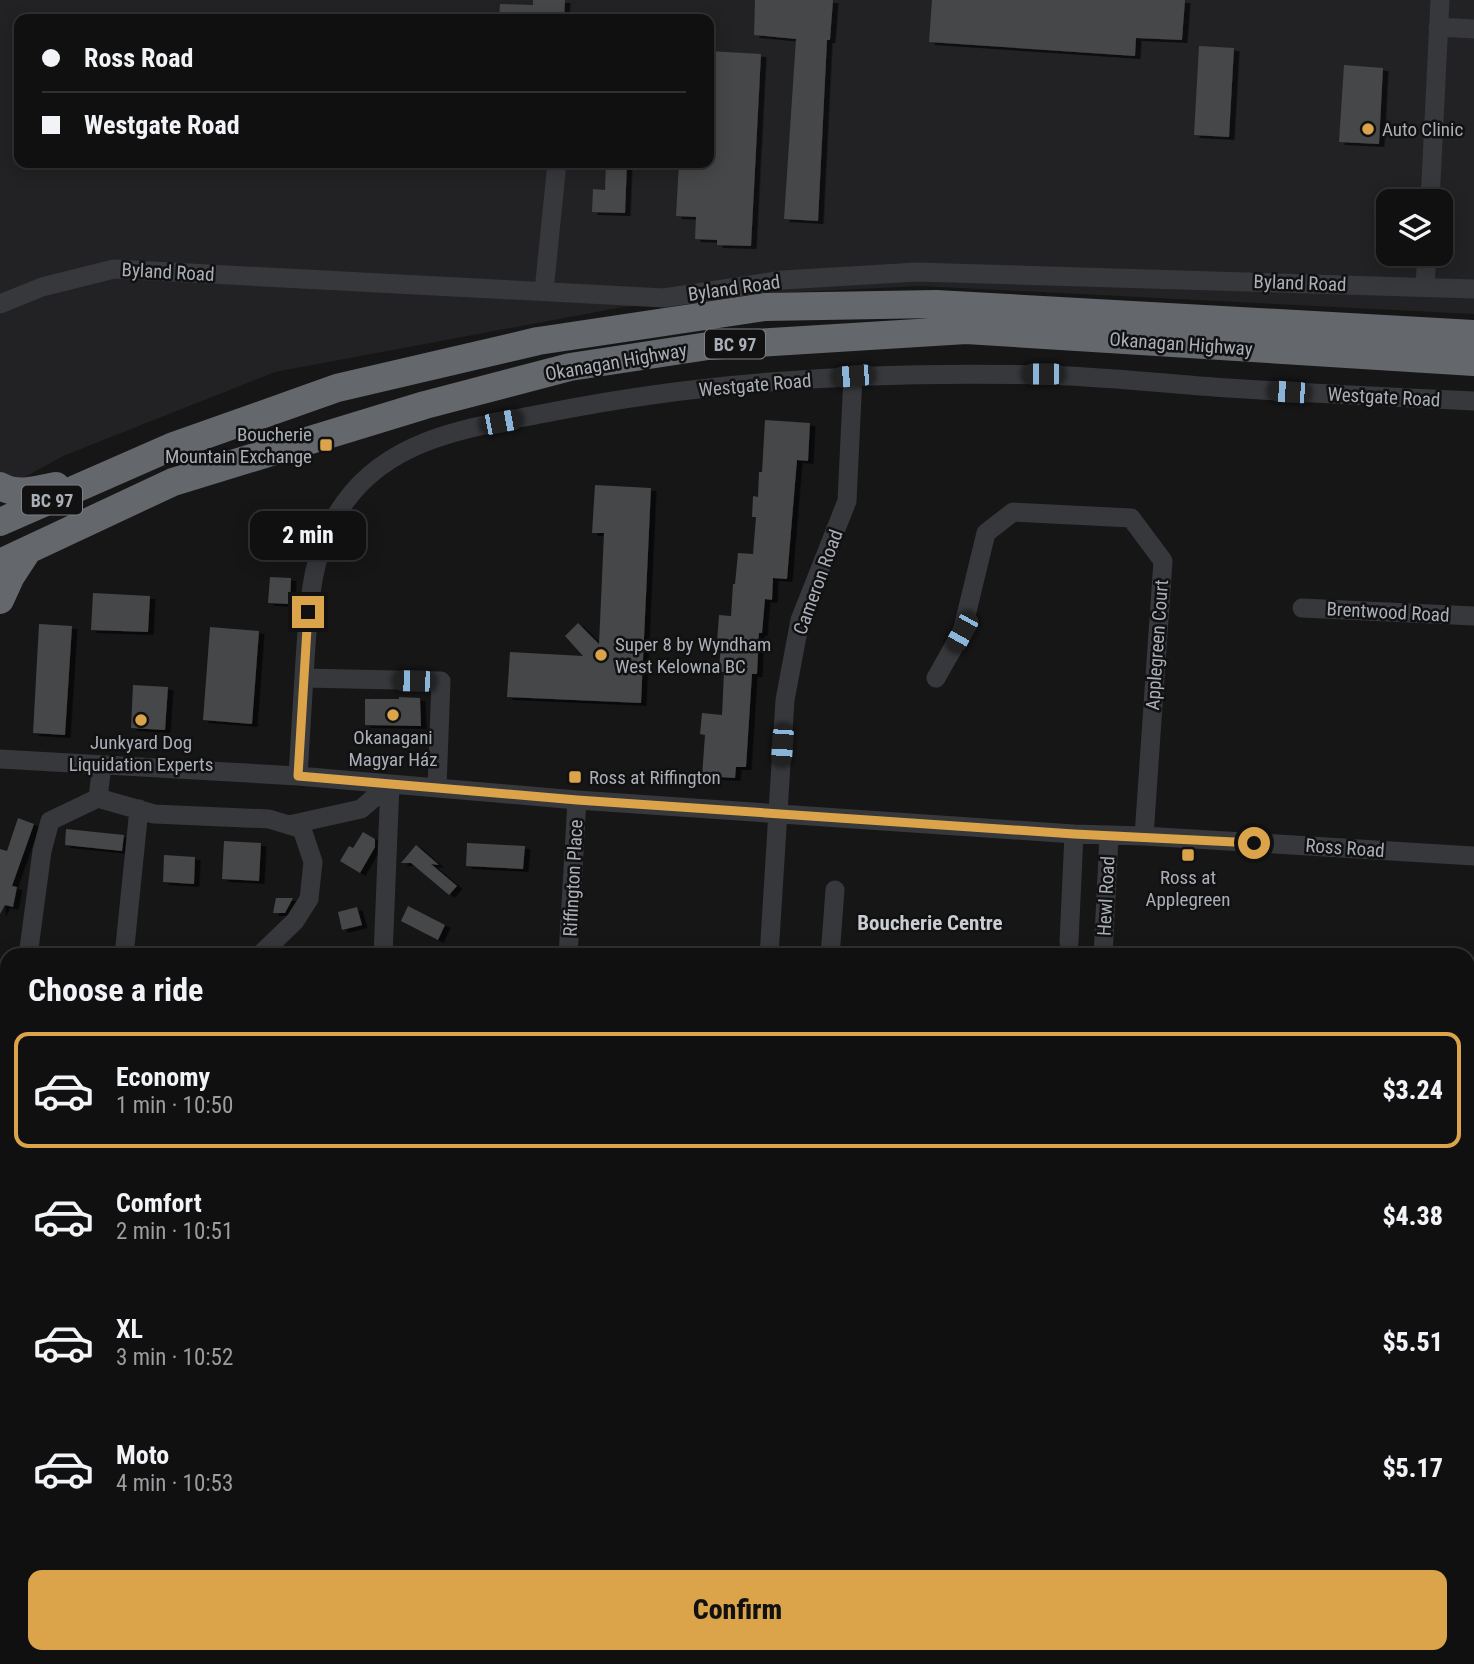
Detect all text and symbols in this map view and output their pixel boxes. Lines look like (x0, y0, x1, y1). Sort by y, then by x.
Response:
text: Ross Road (84, 43, 193, 73)
text: Westgate Road (84, 110, 240, 140)
place label: Auto Clinic (1382, 118, 1463, 141)
marker: Auto Clinic (1360, 121, 1376, 137)
map controls (1376, 189, 1453, 266)
button: layers (1376, 189, 1453, 266)
street label: Byland Road (121, 258, 215, 286)
street label: Byland Road (686, 270, 782, 306)
street label: Byland Road (1253, 270, 1347, 296)
street label: Okanagan Highway (1109, 328, 1253, 360)
road number: BC 97 (705, 330, 765, 358)
street label: Okanagan Highway (543, 338, 689, 386)
car (832, 364, 875, 388)
car (1023, 364, 1065, 385)
street label: Westgate Road (698, 369, 812, 401)
car (1268, 380, 1311, 404)
street label: Westgate Road (1327, 383, 1441, 411)
car (479, 408, 524, 436)
place label: Boucherie Mountain Exchange (165, 423, 312, 468)
marker: Boucherie Mountain Exchange (318, 437, 334, 453)
road number: BC 97 (22, 486, 82, 514)
callout: 2 min (250, 510, 366, 560)
text: 2 min (282, 522, 334, 549)
street label: Cameron Road (788, 526, 848, 638)
street label: Applegreen Court (1141, 579, 1173, 711)
route end (292, 596, 324, 628)
street label: Brentwood Road (1326, 597, 1450, 627)
car (943, 609, 982, 655)
place label: Super 8 by Wyndham West Kelowna BC (615, 633, 771, 678)
marker: Super 8 by Wyndham West Kelowna BC (593, 647, 609, 663)
car (393, 670, 436, 692)
marker: Okanagani Magyar Ház (385, 707, 401, 723)
marker: Junkyard Dog Liquidation Experts (133, 712, 149, 728)
car (771, 723, 794, 767)
place label: Okanagani Magyar Ház (348, 726, 438, 771)
place label: Junkyard Dog Liquidation Experts (69, 731, 213, 776)
place label: Ross at Riffington (589, 766, 721, 789)
marker: Ross at Riffington (567, 769, 583, 785)
street label: Riffington Place (558, 819, 588, 937)
route start (1238, 827, 1270, 859)
street label: Ross Road (1305, 834, 1385, 862)
marker: Ross at Applegreen (1180, 847, 1196, 863)
street label: Hewl Road (1092, 855, 1120, 937)
place label: Ross at Applegreen (1146, 866, 1230, 911)
district label: Boucherie Centre (857, 911, 1003, 935)
text: Choose a ride (28, 971, 203, 1009)
icon: car (32, 1059, 95, 1122)
text: Economy (116, 1062, 210, 1092)
text: $3.24 (1382, 1075, 1443, 1105)
text: 1 min · 10:50 (116, 1092, 233, 1119)
icon: car (32, 1185, 95, 1248)
text: Comfort (116, 1188, 202, 1218)
text: $4.38 (1382, 1201, 1443, 1231)
text: 2 min · 10:51 (116, 1218, 233, 1245)
icon: car (32, 1311, 95, 1374)
text: XL (116, 1314, 143, 1344)
text: $5.51 (1382, 1327, 1443, 1357)
text: 3 min · 10:52 (116, 1344, 233, 1371)
icon: car (32, 1437, 95, 1500)
text: Moto (116, 1440, 169, 1470)
text: $5.17 (1382, 1453, 1443, 1483)
text: 4 min · 10:53 (116, 1470, 233, 1497)
button: Confirm (28, 1570, 1447, 1650)

